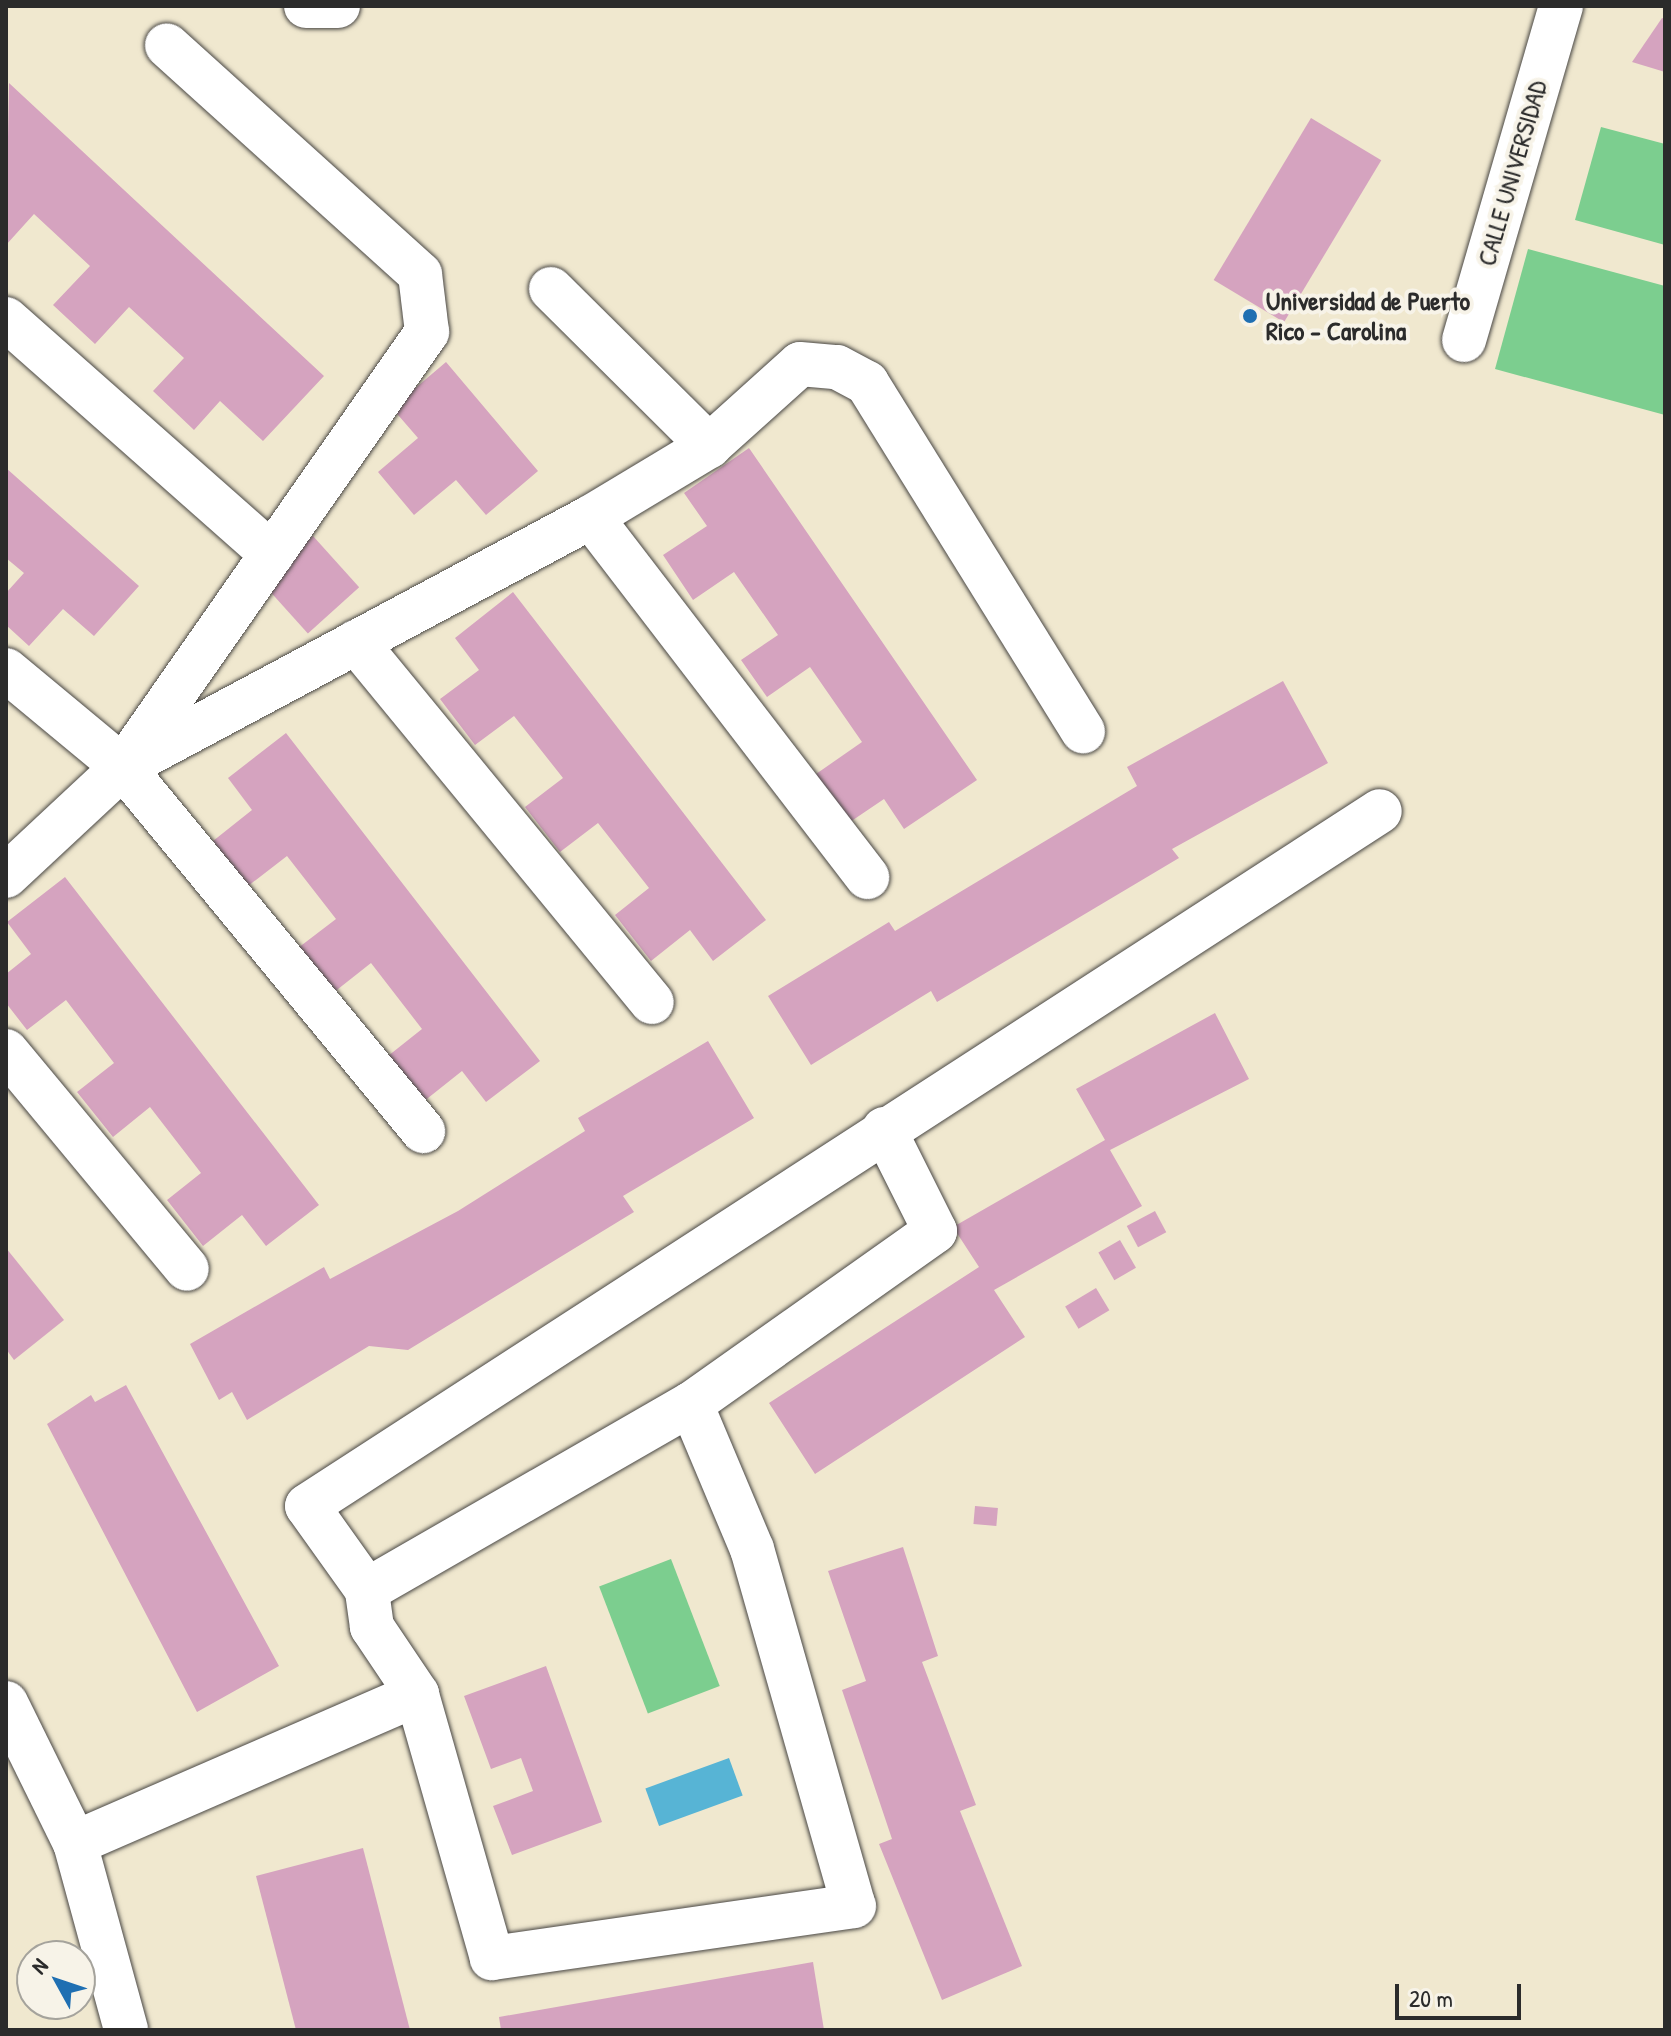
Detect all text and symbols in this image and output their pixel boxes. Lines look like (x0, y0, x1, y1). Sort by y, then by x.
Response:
street label: CALLE UNIVERSIDAD (1471, 77, 1553, 269)
place label: Universidad de Puerto Rico - Carolina (1266, 285, 1470, 346)
marker: Universidad de Puerto Rico - Carolina (1241, 307, 1259, 325)
north arrow (16, 1940, 96, 2020)
text: N (24, 1952, 54, 1980)
scale bar (1399, 1968, 1525, 2018)
text: 20 m (1409, 1982, 1453, 2014)

